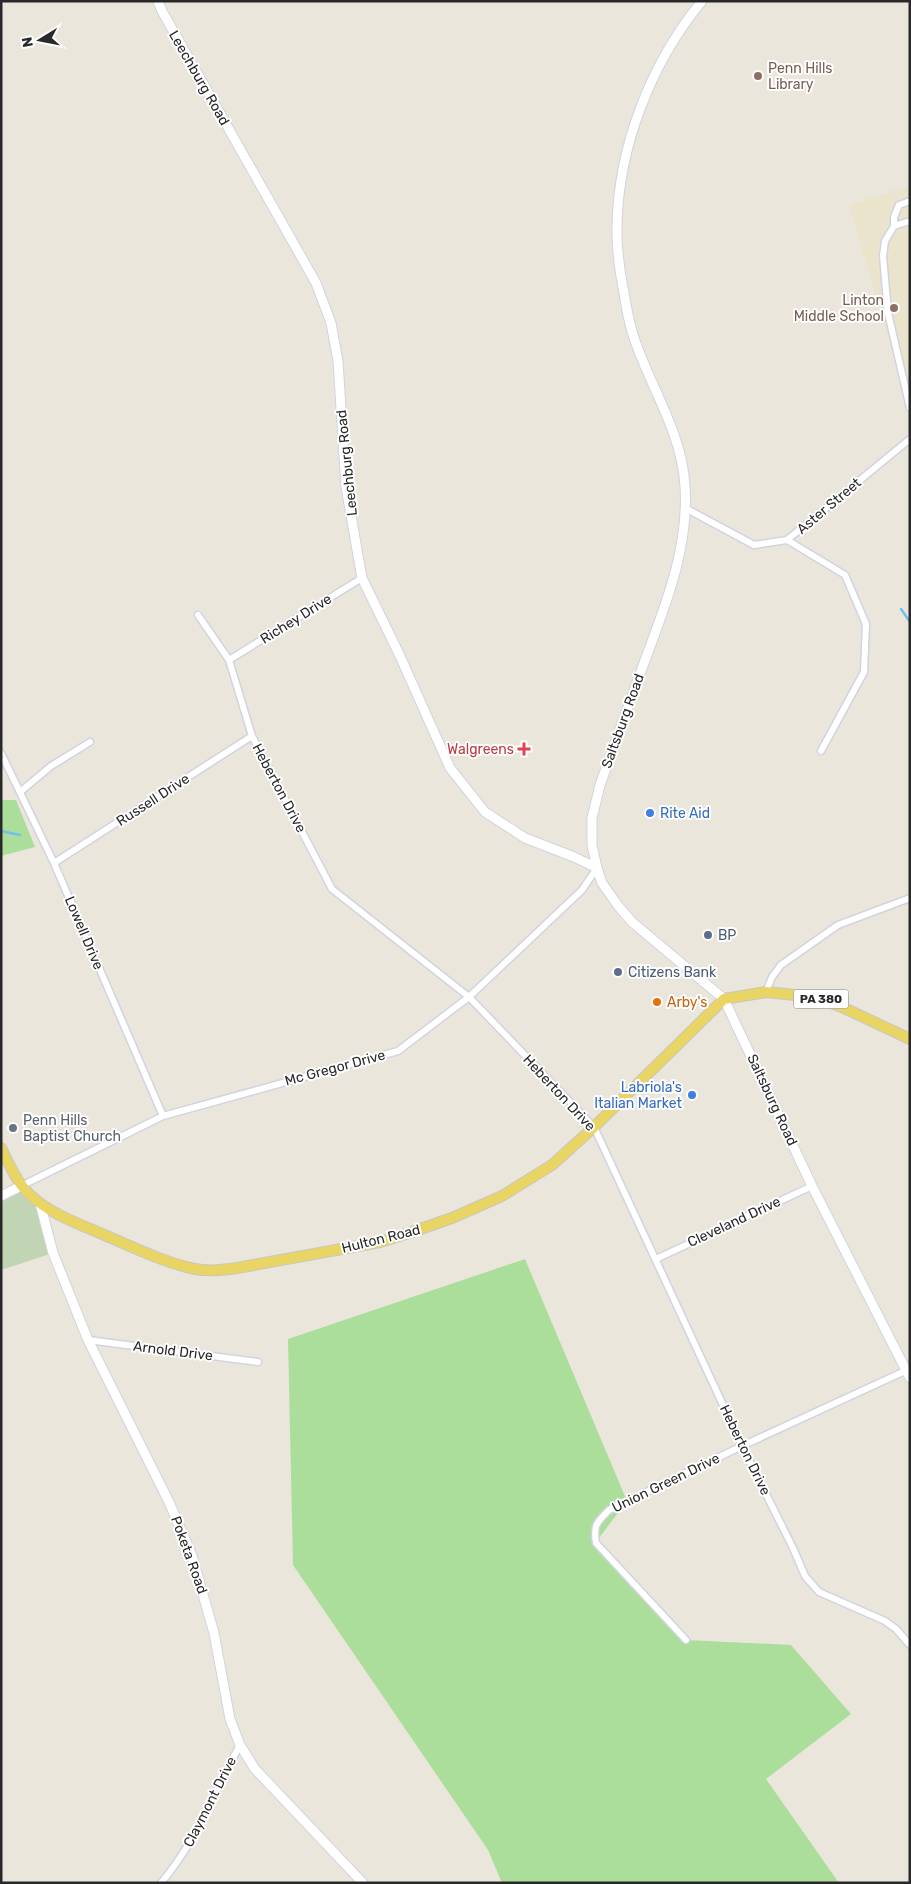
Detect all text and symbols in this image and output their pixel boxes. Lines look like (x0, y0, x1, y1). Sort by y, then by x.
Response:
north arrow (15, 15, 65, 65)
street label: Leechburg Road (165, 28, 233, 128)
text: N (18, 36, 37, 49)
place label: Penn Hills Library (768, 60, 832, 93)
marker: Penn Hills Library (752, 70, 764, 82)
place label: Linton Middle School (794, 292, 884, 325)
marker: Linton Middle School (888, 302, 900, 314)
street label: Leechburg Road (333, 409, 361, 517)
street label: Aster Street (793, 474, 865, 538)
street label: Richey Drive (257, 590, 335, 648)
street label: Saltsburg Road (598, 671, 648, 771)
street label: Heberton Drive (248, 741, 310, 836)
place label: Walgreens (447, 741, 514, 758)
marker: Walgreens (518, 743, 530, 755)
street label: Russell Drive (113, 770, 193, 830)
place label: Rite Aid (660, 805, 710, 822)
marker: Rite Aid (644, 807, 656, 819)
street label: Lowell Drive (61, 894, 107, 973)
place label: BP (718, 927, 736, 944)
marker: BP (702, 929, 714, 941)
place label: Citizens Bank (628, 964, 717, 981)
marker: Citizens Bank (612, 966, 624, 978)
road number: PA 380 (794, 990, 848, 1009)
place label: Arby's (667, 994, 707, 1011)
marker: Arby's (651, 996, 663, 1008)
street label: Mc Gregor Drive (283, 1046, 387, 1090)
street label: Heberton Drive (519, 1051, 599, 1135)
street label: Saltsburg Road (743, 1051, 801, 1149)
place label: Labriola's Italian Market (594, 1079, 683, 1112)
marker: Labriola's Italian Market (686, 1089, 698, 1101)
place label: Penn Hills Baptist Church (23, 1112, 121, 1145)
marker: Penn Hills Baptist Church (7, 1122, 19, 1134)
street label: Cleveland Drive (685, 1193, 783, 1251)
street label: Hulton Road (340, 1221, 422, 1257)
street label: Arnold Drive (132, 1338, 214, 1364)
street label: Heberton Drive (716, 1402, 774, 1498)
street label: Union Green Drive (609, 1450, 723, 1516)
street label: Poketa Road (167, 1514, 211, 1596)
street label: Claymont Drive (180, 1754, 240, 1850)

